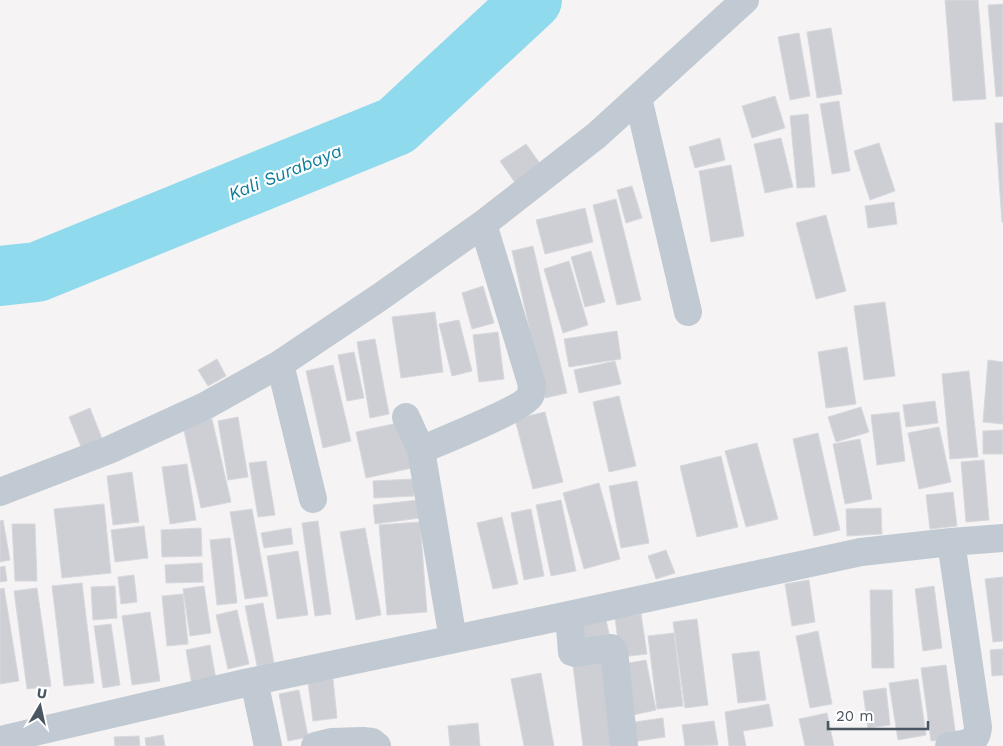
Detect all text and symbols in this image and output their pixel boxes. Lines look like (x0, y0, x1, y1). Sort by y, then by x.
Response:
water label: Kali Surabaya (225, 140, 345, 204)
north arrow (15, 681, 65, 731)
text: U (36, 684, 48, 702)
scale bar (828, 698, 928, 730)
text: 20 m (836, 707, 874, 725)

